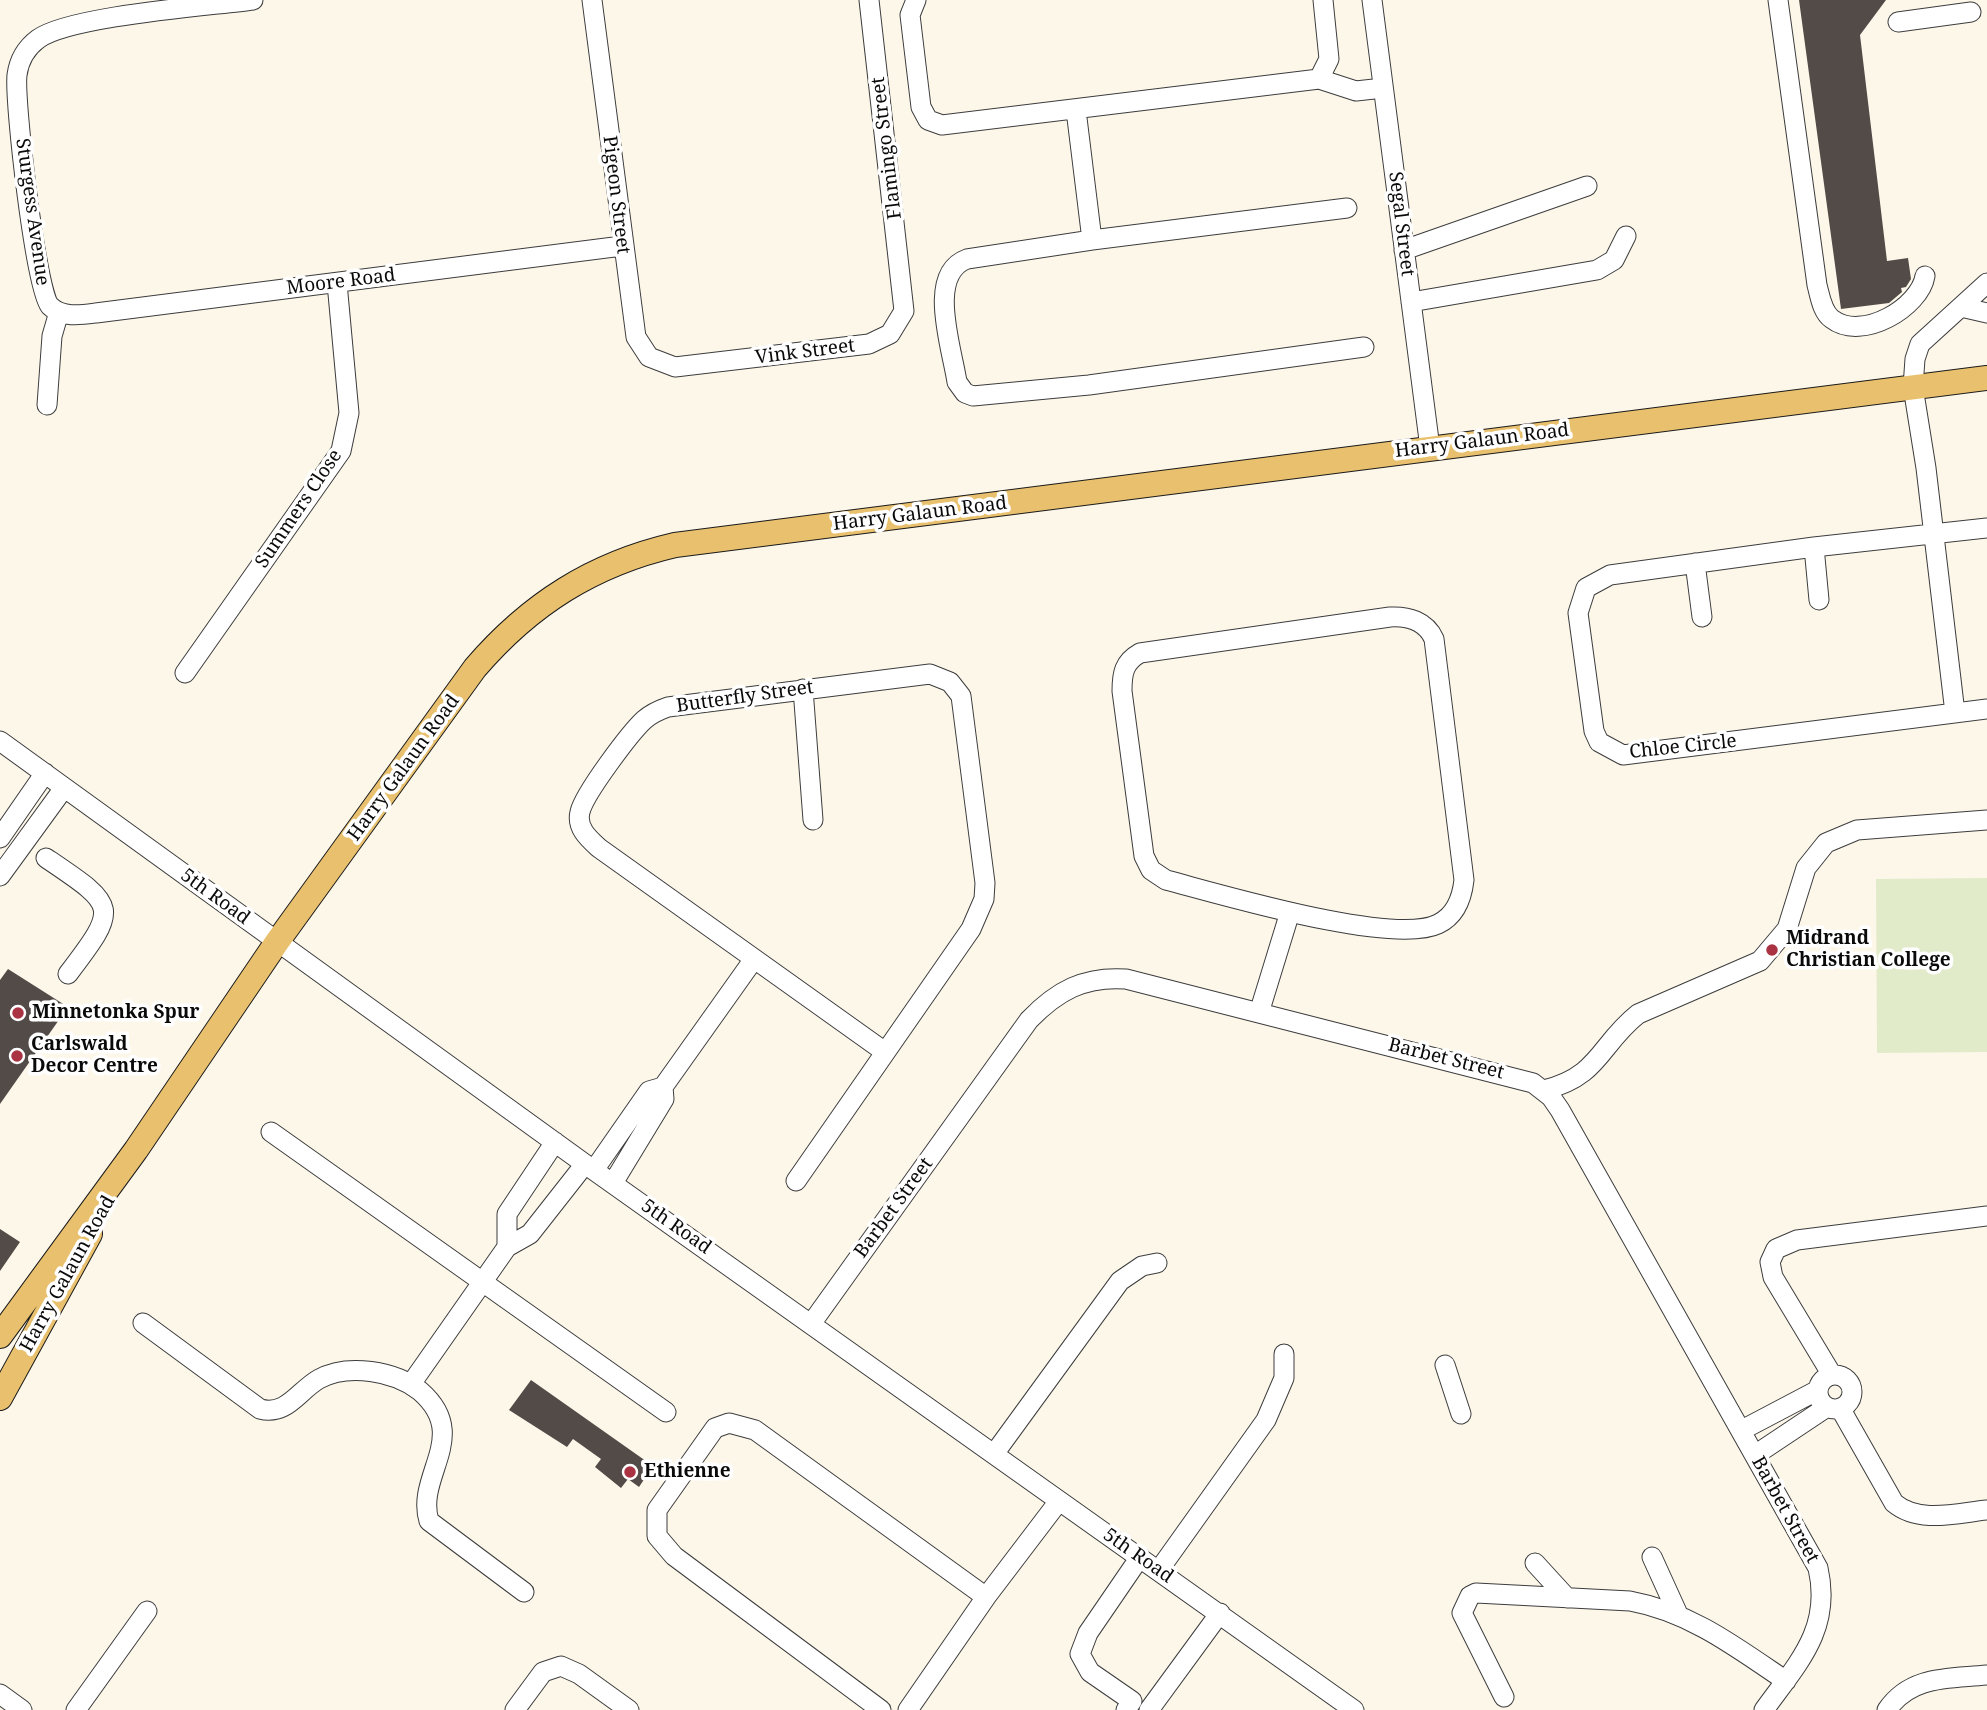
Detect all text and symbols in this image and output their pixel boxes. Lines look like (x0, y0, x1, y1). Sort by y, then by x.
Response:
street label: Flamingo Street (867, 76, 907, 220)
street label: Pigeon Street (597, 135, 635, 255)
street label: Sturgess Avenue (10, 137, 54, 287)
street label: Segal Street (1383, 170, 1419, 278)
street label: Moore Road (285, 264, 397, 300)
street label: Vink Street (754, 335, 856, 369)
street label: Harry Galaun Road (1394, 419, 1570, 463)
street label: Summers Close (251, 445, 347, 573)
street label: Harry Galaun Road (832, 492, 1008, 536)
street label: Butterfly Street (675, 676, 815, 718)
street label: Harry Galaun Road (343, 690, 465, 846)
street label: Chloe Circle (1628, 730, 1738, 764)
street label: 5th Road (176, 864, 254, 930)
place label: Midrand Christian College (1786, 928, 1951, 972)
marker: Midrand Christian College (1764, 942, 1780, 958)
place label: Minnetonka Spur (32, 1002, 199, 1024)
marker: Minnetonka Spur (10, 1005, 26, 1021)
place label: Carlswald Decor Centre (31, 1034, 158, 1078)
street label: Barbet Street (1386, 1034, 1506, 1084)
marker: Carlswald Decor Centre (9, 1048, 25, 1064)
street label: Barbet Street (850, 1153, 938, 1263)
street label: Harry Galaun Road (16, 1192, 120, 1356)
street label: 5th Road (637, 1195, 715, 1259)
street label: Barbet Street (1746, 1453, 1824, 1567)
place label: Ethienne (644, 1461, 731, 1483)
marker: Ethienne (622, 1464, 638, 1480)
street label: 5th Road (1099, 1524, 1177, 1588)

